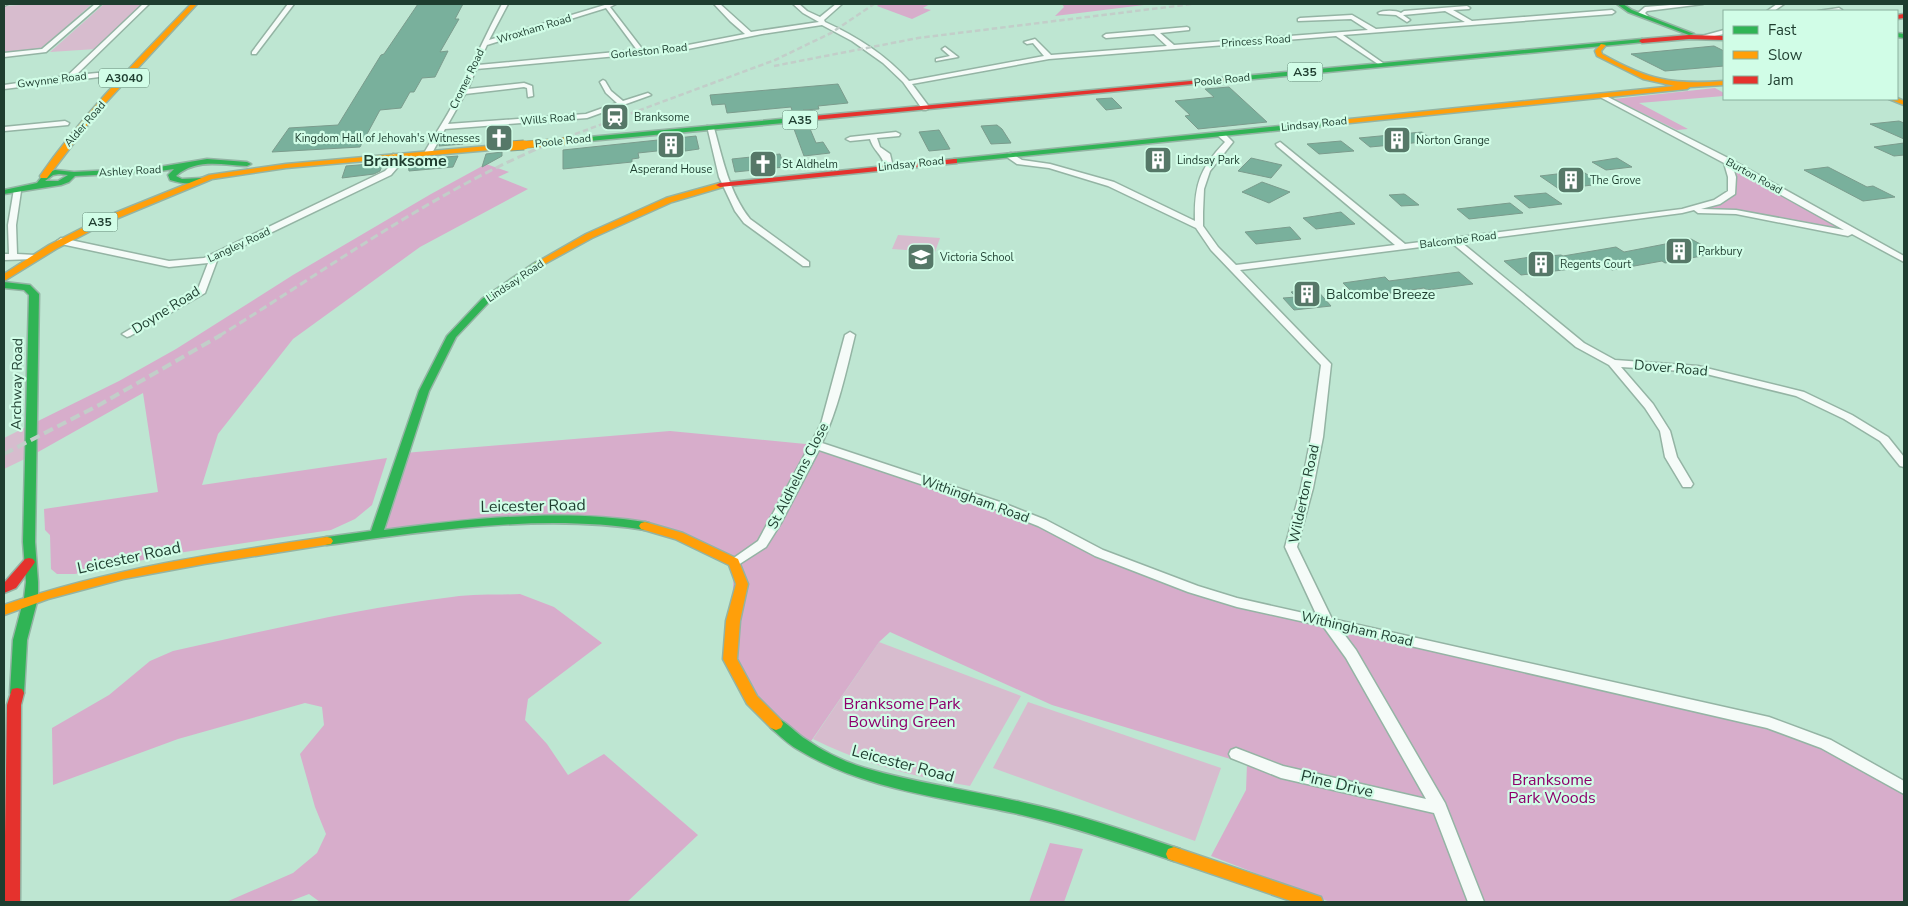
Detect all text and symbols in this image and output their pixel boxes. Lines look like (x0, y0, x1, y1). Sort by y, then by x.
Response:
legend (1723, 10, 1898, 100)
street label: Wroxham Road (495, 11, 573, 47)
text: Fast (1768, 20, 1797, 40)
street label: Princess Road (1221, 31, 1291, 51)
street label: Gorleston Road (610, 40, 688, 62)
text: Slow (1768, 45, 1803, 65)
street label: Cromer Road (446, 46, 488, 112)
road number: A35 (1288, 62, 1322, 82)
street label: Gwynne Road (16, 68, 88, 92)
road number: A3040 (99, 68, 149, 88)
street label: Poole Road (1193, 70, 1251, 90)
text: Jam (1767, 70, 1794, 90)
street label: Alder Road (61, 98, 109, 150)
station icon: Branksome (600, 102, 630, 132)
street label: Wills Road (520, 109, 576, 129)
place label: Branksome (634, 110, 690, 125)
road number: A35 (782, 110, 818, 130)
street label: Lindsay Road (1280, 113, 1348, 135)
church icon: Kingdom Hall of Jehovah's Witnesses (484, 123, 514, 153)
building icon: Norton Grange (1382, 125, 1412, 155)
building icon: Asperand House (656, 130, 686, 160)
place label: Kingdom Hall of Jehovah's Witnesses (295, 131, 480, 146)
street label: Poole Road (534, 131, 592, 151)
place label: Norton Grange (1416, 133, 1490, 148)
building icon: Lindsay Park (1143, 145, 1173, 175)
church icon: St Aldhelm (748, 149, 778, 179)
district label: Branksome (363, 150, 447, 172)
street label: Lindsay Road (877, 153, 945, 175)
place label: Lindsay Park (1177, 153, 1240, 168)
street label: Burton Road (1723, 154, 1785, 198)
place label: St Aldhelm (782, 157, 838, 172)
street label: Ashley Road (98, 162, 162, 180)
place label: Asperand House (630, 162, 712, 177)
building icon: The Grove (1556, 165, 1586, 195)
place label: The Grove (1590, 173, 1641, 188)
road number: A35 (82, 212, 118, 232)
street label: Langley Road (205, 224, 273, 266)
street label: Balcombe Road (1419, 228, 1497, 252)
building icon: Parkbury (1664, 236, 1694, 266)
school or university icon: Victoria School (906, 242, 936, 272)
place label: Parkbury (1698, 244, 1743, 259)
building icon: Regents Court (1526, 249, 1556, 279)
place label: Victoria School (939, 250, 1015, 265)
street label: Lindsay Road (483, 256, 547, 306)
place label: Regents Court (1560, 257, 1631, 272)
building icon: Balcombe Breeze (1292, 279, 1322, 309)
street label: Doyne Road (128, 282, 204, 338)
place label: Balcombe Breeze (1326, 285, 1435, 304)
street label: Archway Road (7, 338, 27, 430)
street label: Dover Road (1633, 355, 1709, 381)
street label: St Aldhelms Close (763, 420, 833, 532)
street label: Wilderton Road (1284, 443, 1324, 545)
street label: Withingham Road (918, 471, 1032, 527)
street label: Leicester Road (480, 494, 586, 518)
street label: Leicester Road (75, 536, 183, 580)
street label: Withingham Road (1299, 607, 1415, 651)
park label: Branksome Park Bowling Green (844, 693, 961, 733)
street label: Leicester Road (849, 740, 957, 788)
street label: Pine Drive (1299, 765, 1375, 803)
park label: Branksome Park Woods (1508, 769, 1596, 809)

